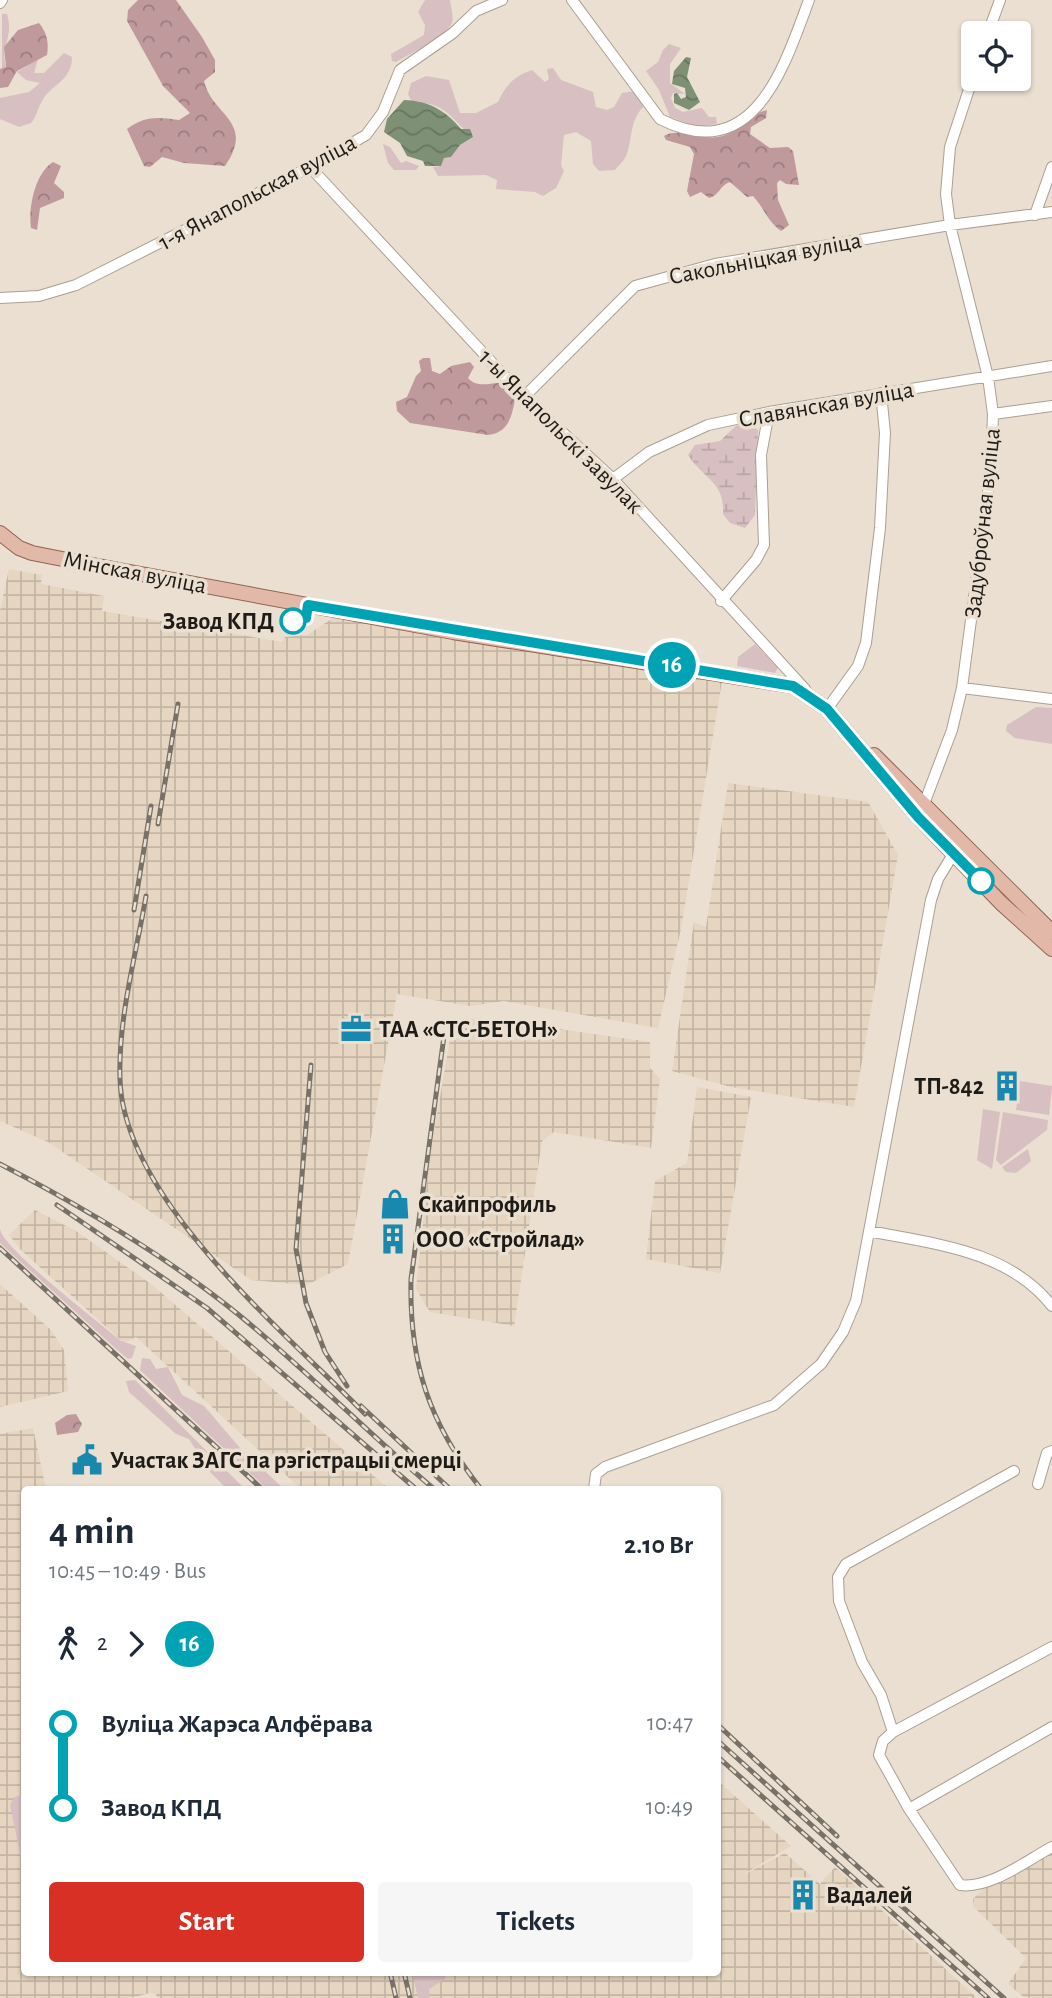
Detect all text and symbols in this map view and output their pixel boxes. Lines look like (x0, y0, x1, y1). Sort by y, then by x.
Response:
map controls (961, 21, 1031, 91)
button: locate (961, 21, 1031, 91)
street label: 1-я Янапольская вуліца (155, 131, 360, 255)
street label: Сакольніцкая вуліца (667, 229, 864, 289)
street label: 1-ы Янапольскі завулак (474, 345, 647, 518)
street label: Славянская вуліца (737, 378, 916, 432)
street label: Задуброўная вуліца (961, 427, 1005, 619)
street label: Мінская вуліца (61, 547, 208, 599)
marker: Завод КПД (280, 608, 306, 634)
place label: Завод КПД (163, 610, 274, 634)
line badge: 16 (640, 642, 704, 688)
text: 16 (662, 653, 682, 677)
unlabelled marker (968, 868, 994, 894)
office icon: ТАА «СТС-БЕТОН» (339, 1012, 373, 1046)
place label: ТАА «СТС-БЕТОН» (379, 1018, 558, 1042)
building icon: ТП-842 (990, 1069, 1024, 1103)
place label: ТП-842 (914, 1075, 984, 1099)
shop icon: Скайпрофиль (378, 1187, 412, 1221)
place label: Скайпрофиль (418, 1193, 556, 1217)
building icon: ООО «Стройлад» (376, 1222, 410, 1256)
place label: ООО «Стройлад» (416, 1228, 585, 1252)
public building icon: Участак ЗАГС па рэгістрацыі смерці (70, 1443, 104, 1477)
place label: Участак ЗАГС па рэгістрацыі смерці (110, 1449, 462, 1473)
text: 4 min (49, 1513, 135, 1551)
text: 2.10 Br (624, 1532, 693, 1558)
text: 10:45 – 10:49 · Bus (49, 1560, 206, 1583)
icon: walk (49, 1625, 87, 1663)
icon: forward (117, 1625, 155, 1663)
text: 2 (97, 1632, 107, 1655)
text: 16 (179, 1632, 200, 1656)
text: Вуліца Жарэса Алфёрава (101, 1711, 373, 1737)
text: 10:47 (647, 1712, 693, 1735)
text: Завод КПД (101, 1795, 221, 1821)
text: 10:49 (646, 1796, 693, 1819)
building icon: Вадалей (786, 1878, 820, 1912)
button: Start (49, 1882, 364, 1962)
button: Tickets (378, 1882, 693, 1962)
place label: Вадалей (826, 1884, 913, 1908)

